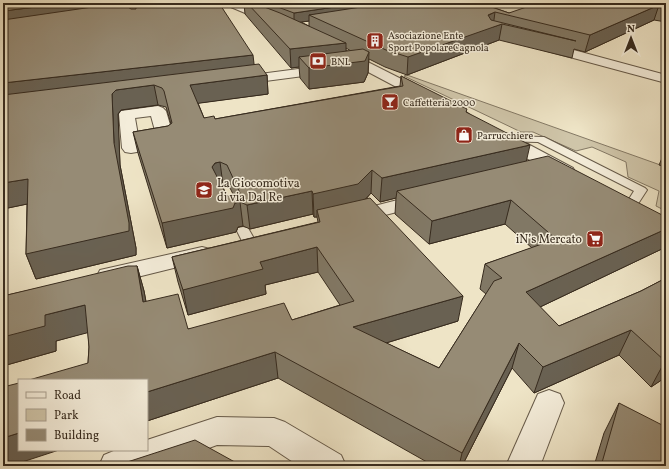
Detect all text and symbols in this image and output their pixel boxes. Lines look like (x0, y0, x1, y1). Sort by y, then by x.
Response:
north arrow (611, 18, 651, 58)
text: N (627, 22, 635, 37)
place label: Asociazione Ente Sport PopolareCagnola (388, 29, 489, 55)
building icon: Asociazione Ente Sport PopolareCagnola (365, 31, 385, 51)
bank icon: BNL (308, 51, 328, 71)
place label: BNL (331, 55, 351, 69)
bar icon: Caffetteria 2000 (380, 92, 400, 112)
place label: Caffetteria 2000 (403, 96, 475, 110)
shop icon: Parrucchiere (454, 125, 474, 145)
place label: Parrucchiere (477, 129, 533, 143)
place label: La Giocomotiva di via Dal Re (217, 176, 300, 206)
school or university icon: La Giocomotiva di via Dal Re (194, 180, 214, 200)
supermarket icon: iN’s Mercato (585, 229, 605, 249)
place label: iN’s Mercato (516, 232, 582, 248)
legend (18, 379, 148, 451)
text: Road (54, 388, 81, 404)
text: Park (54, 408, 79, 424)
text: Building (54, 428, 99, 444)

